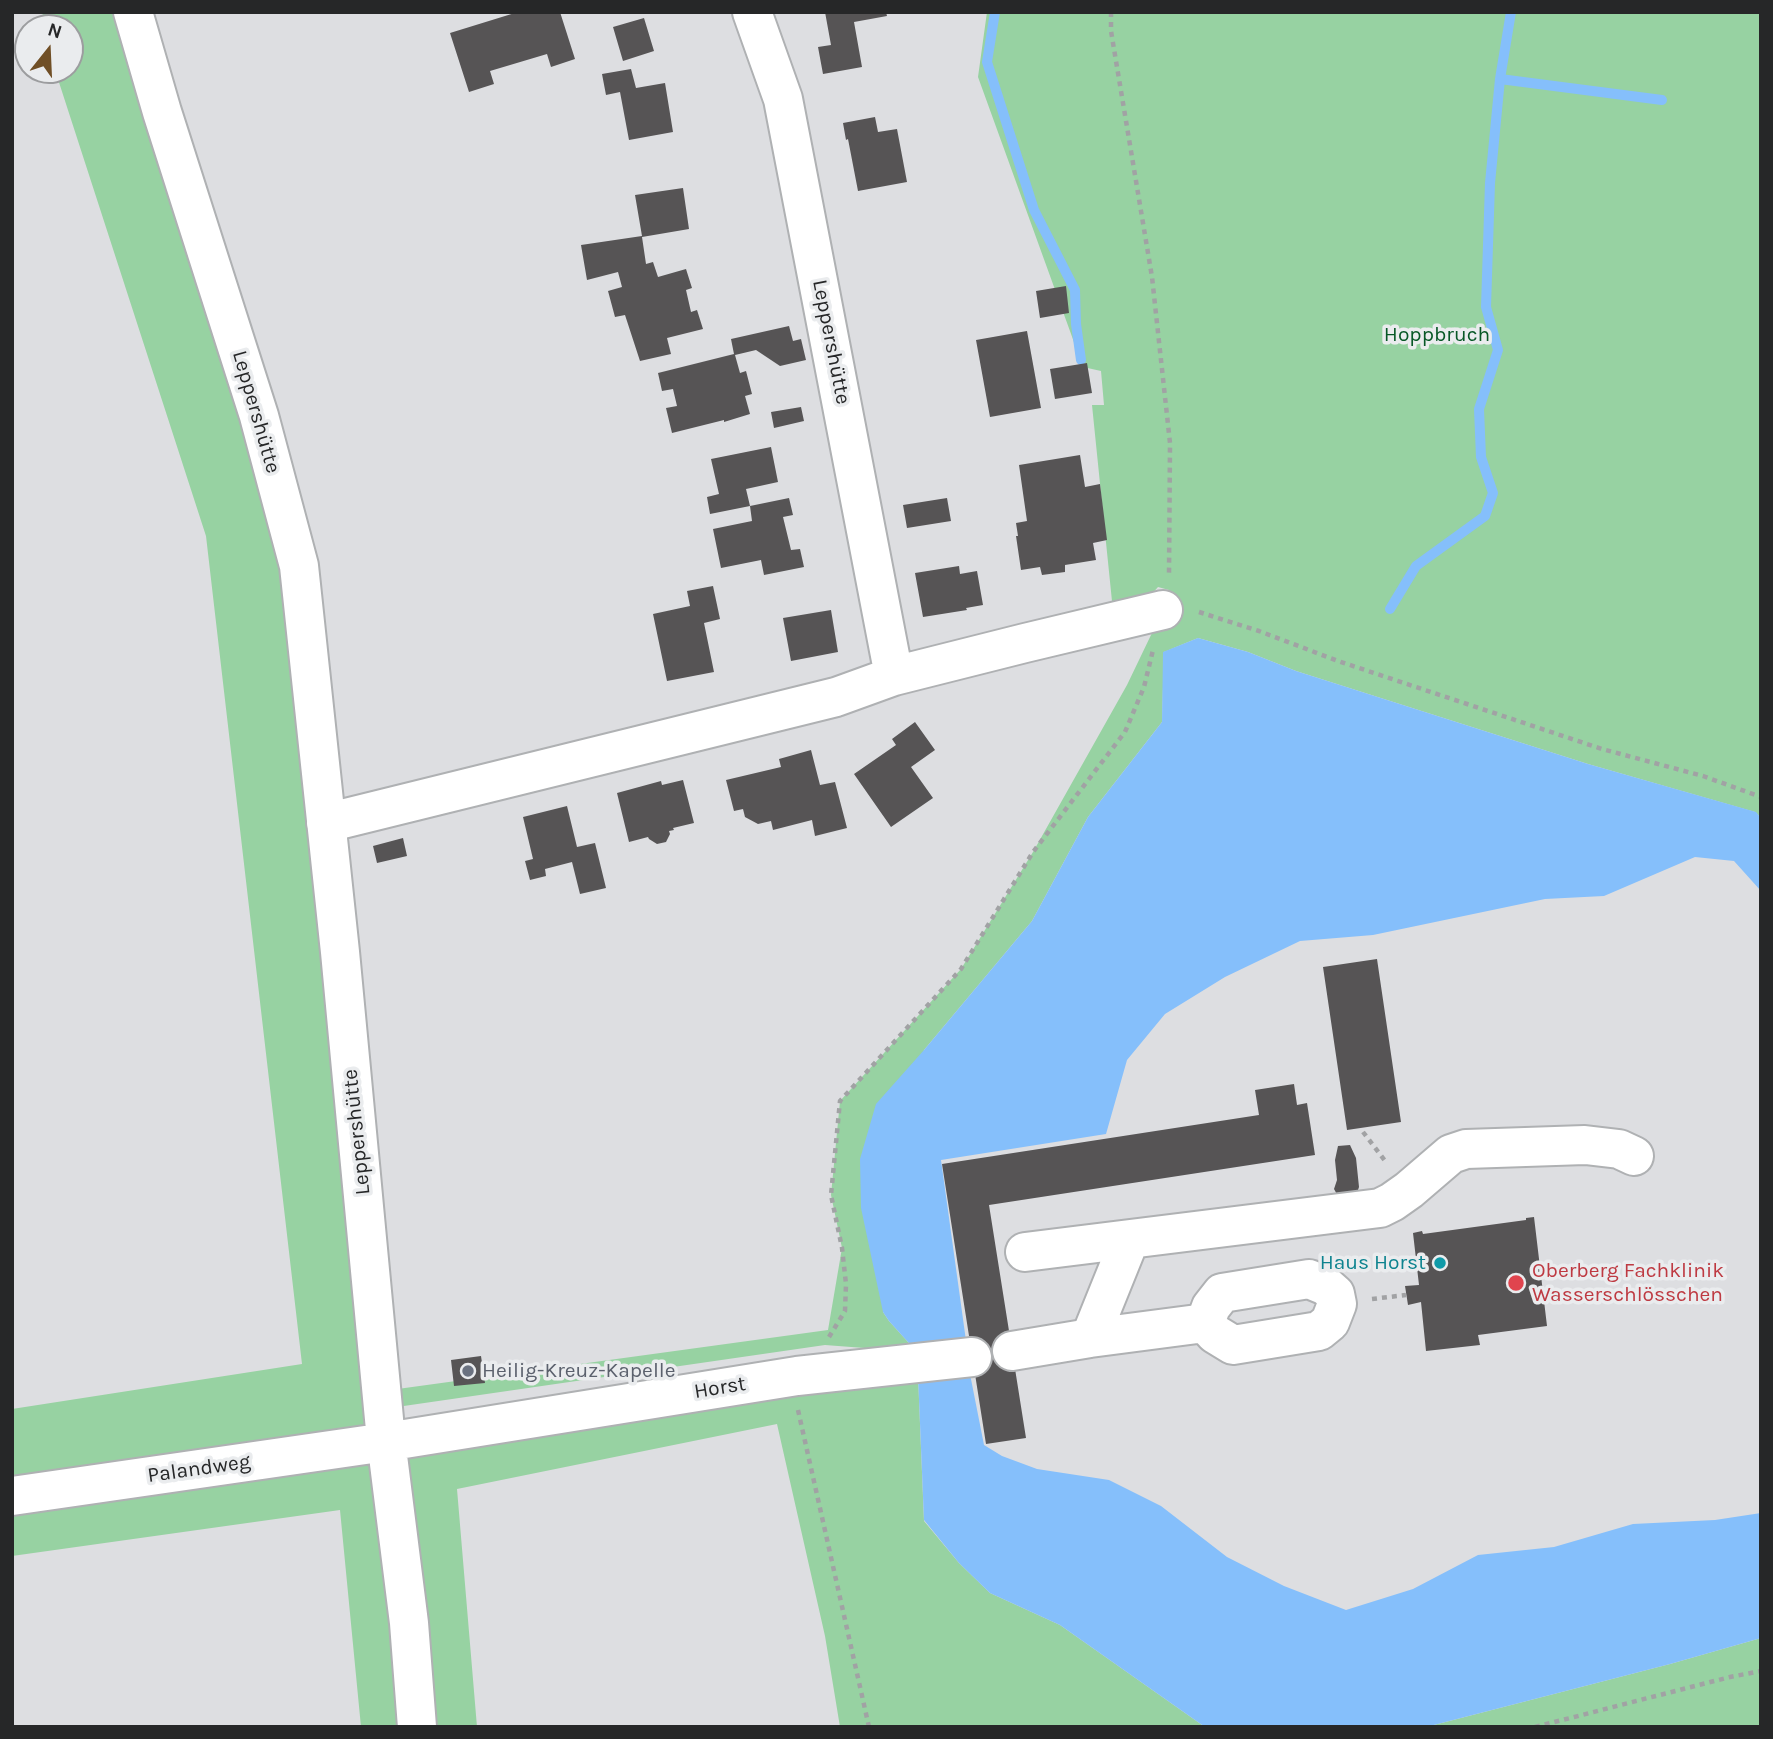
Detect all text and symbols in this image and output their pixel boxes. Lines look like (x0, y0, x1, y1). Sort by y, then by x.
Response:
north arrow (14, 14, 84, 84)
text: N (45, 18, 65, 43)
street label: Leppershütte (807, 277, 855, 407)
park label: Hoppbruch (1384, 322, 1490, 348)
street label: Leppershütte (226, 348, 286, 476)
street label: Leppershütte (338, 1068, 376, 1196)
place label: Haus Horst (1320, 1250, 1426, 1276)
marker: Haus Horst (1432, 1255, 1448, 1271)
place label: Oberberg Fachklinik Wasserschlösschen (1532, 1258, 1724, 1308)
marker: Oberberg Fachklinik Wasserschlösschen (1506, 1273, 1526, 1293)
place label: Heilig-Kreuz-Kapelle (482, 1358, 675, 1384)
marker: Heilig-Kreuz-Kapelle (460, 1363, 476, 1379)
street label: Horst (692, 1371, 748, 1405)
street label: Palandweg (146, 1449, 252, 1489)

